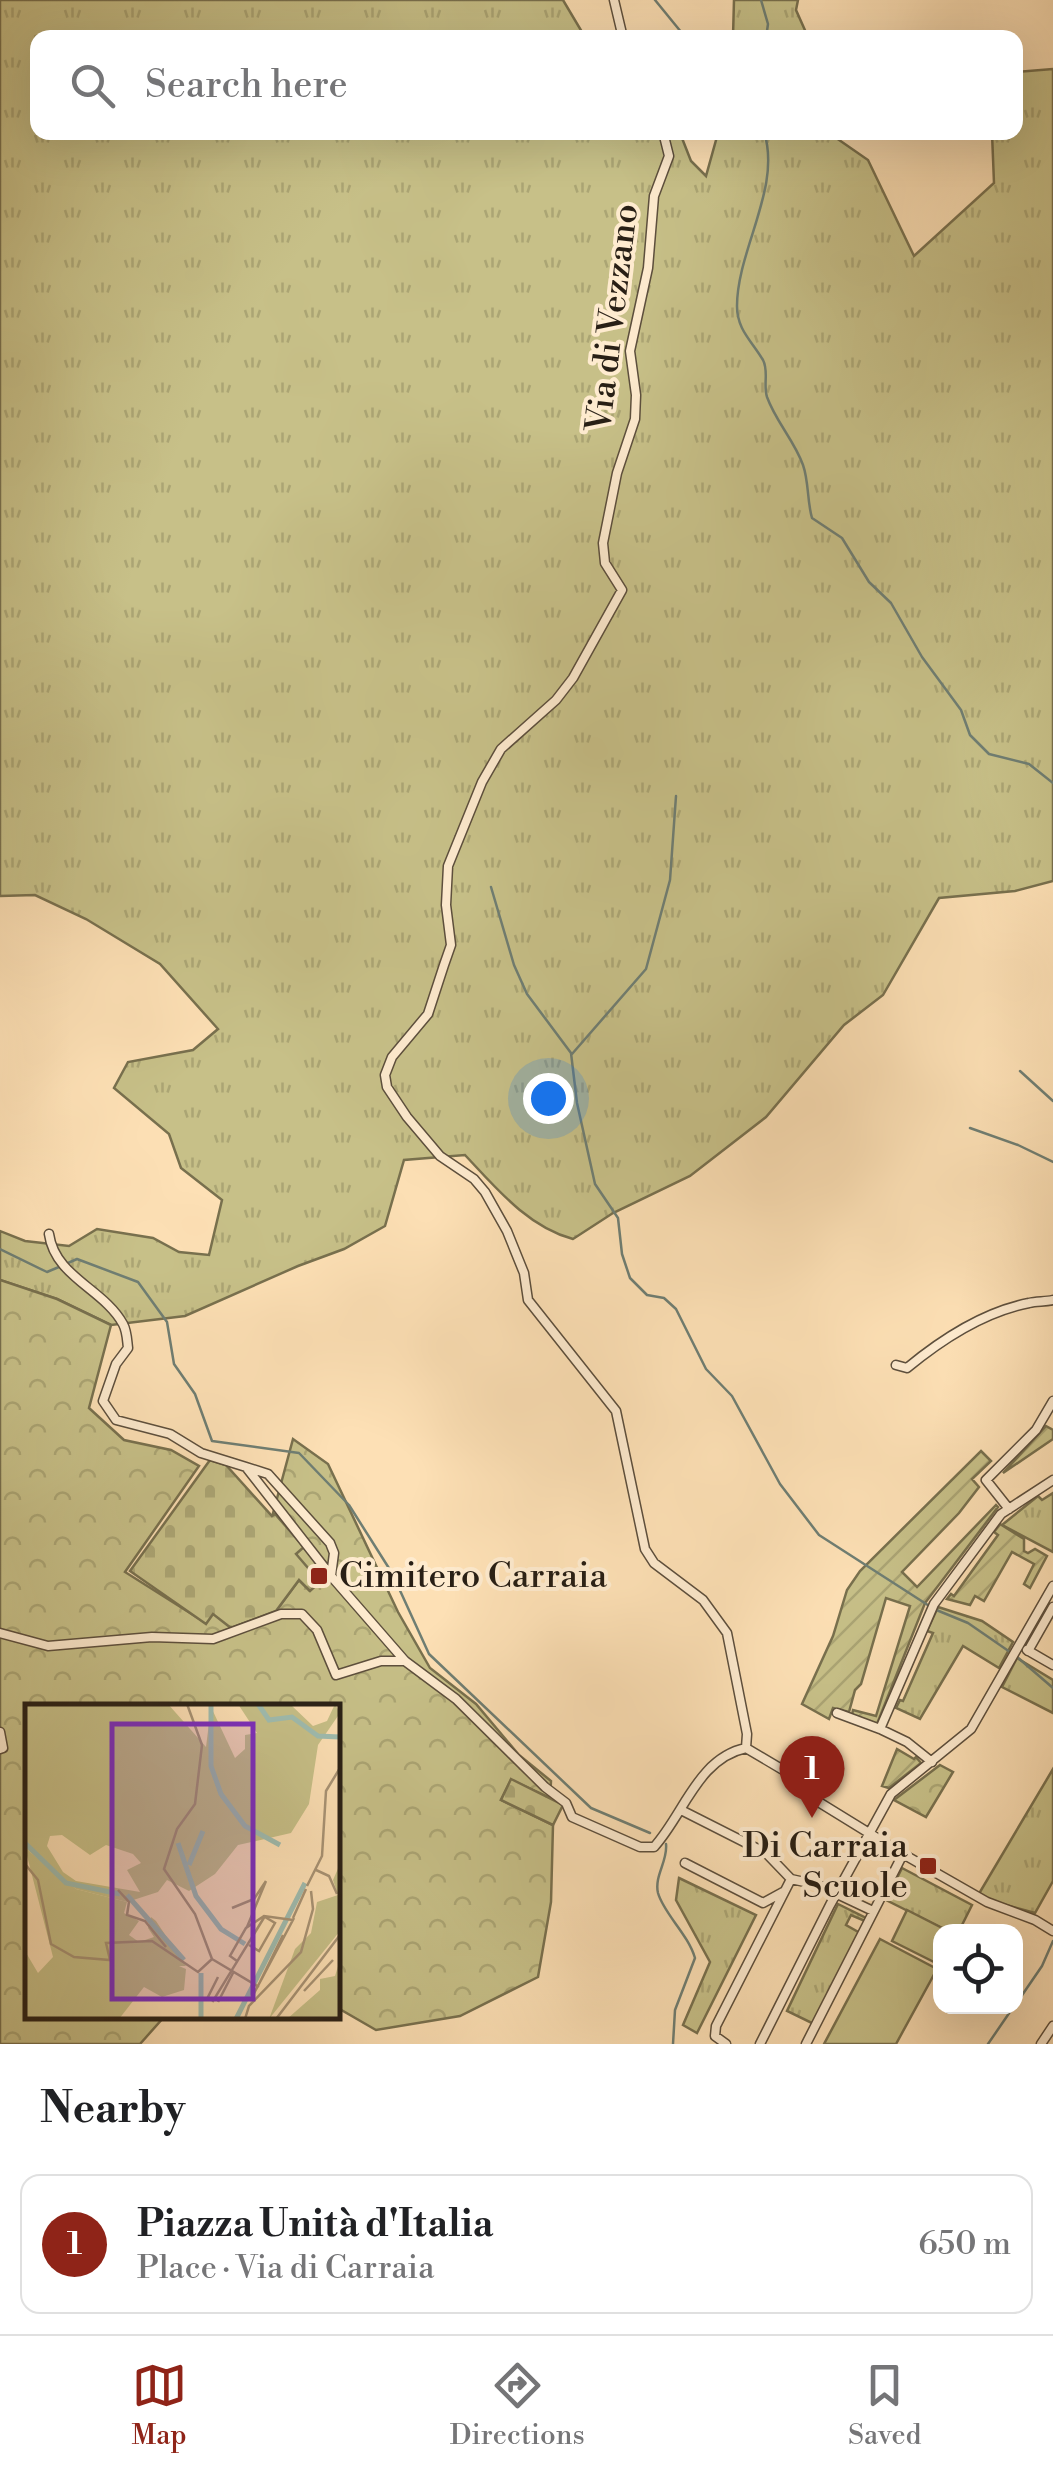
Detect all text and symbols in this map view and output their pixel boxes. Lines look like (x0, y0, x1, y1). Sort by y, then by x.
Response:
search box (30, 30, 1023, 140)
icon: search (65, 58, 120, 113)
text: Search here (145, 62, 348, 109)
street label: Via di Vezzano (578, 201, 648, 436)
your location (523, 1073, 574, 1124)
place label: Cimitero Carraia (339, 1555, 608, 1598)
marker: Cimitero Carraia (308, 1565, 330, 1587)
inset map (25, 1704, 340, 2019)
pin: 1 (780, 1736, 844, 1818)
place label: Di Carraia Scuole (743, 1825, 908, 1908)
marker: Di Carraia Scuole (917, 1855, 939, 1877)
map controls (933, 1924, 1023, 2014)
button: locate (933, 1924, 1023, 2014)
text: Nearby (40, 2083, 185, 2136)
text: Piazza Unità d'Italia (137, 2201, 493, 2248)
text: 1 (67, 2224, 82, 2264)
text: 650 m (918, 2224, 1011, 2264)
text: Place · Via di Carraia (137, 2248, 434, 2288)
tab: Map (132, 2358, 187, 2453)
tab: Directions (450, 2358, 585, 2453)
tab: Saved (848, 2358, 921, 2453)

